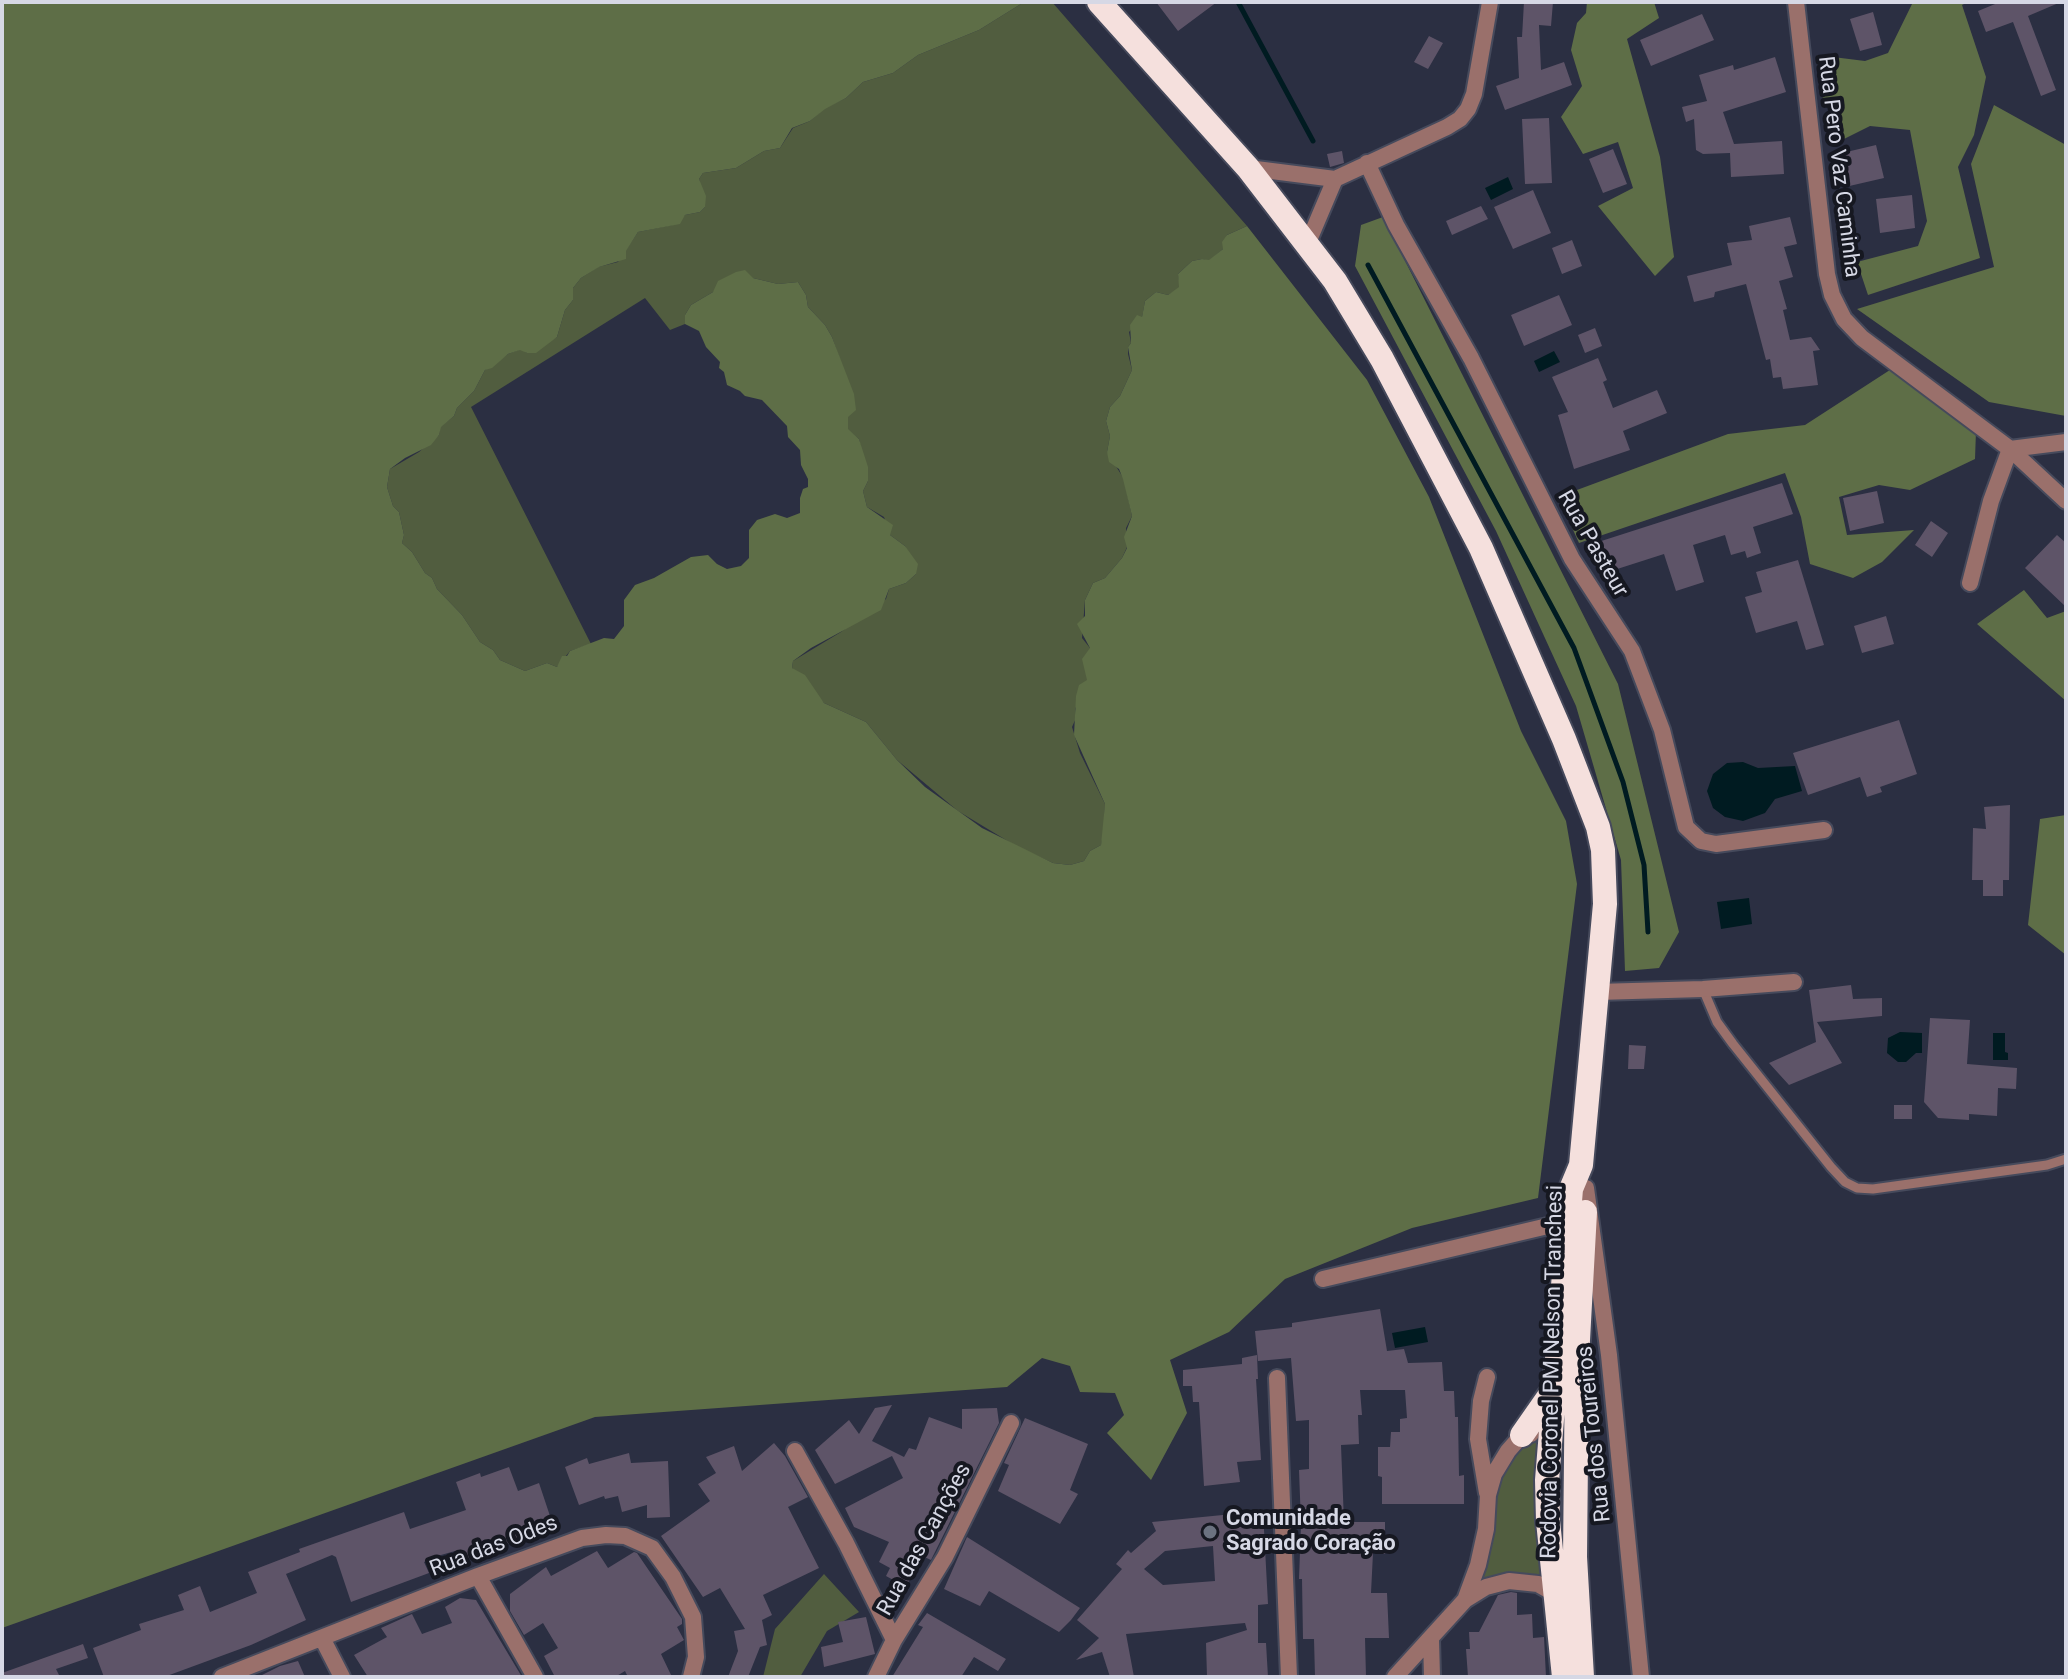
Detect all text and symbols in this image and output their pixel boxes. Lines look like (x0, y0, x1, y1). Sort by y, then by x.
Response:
street label: Rua Pero Vaz Caminha (1811, 55, 1865, 279)
street label: Rua Pasteur (1551, 486, 1633, 602)
street label: Rodovia Coronel PM Nelson Tranchesi (1537, 1185, 1569, 1559)
street label: Rua dos Toureiros (1573, 1345, 1617, 1523)
street label: Rua das Canções (872, 1459, 978, 1621)
place label: Comunidade Sagrado Coração (1226, 1506, 1396, 1558)
street label: Rua das Odes (426, 1511, 562, 1583)
marker: Comunidade Sagrado Coração (1201, 1523, 1219, 1541)

